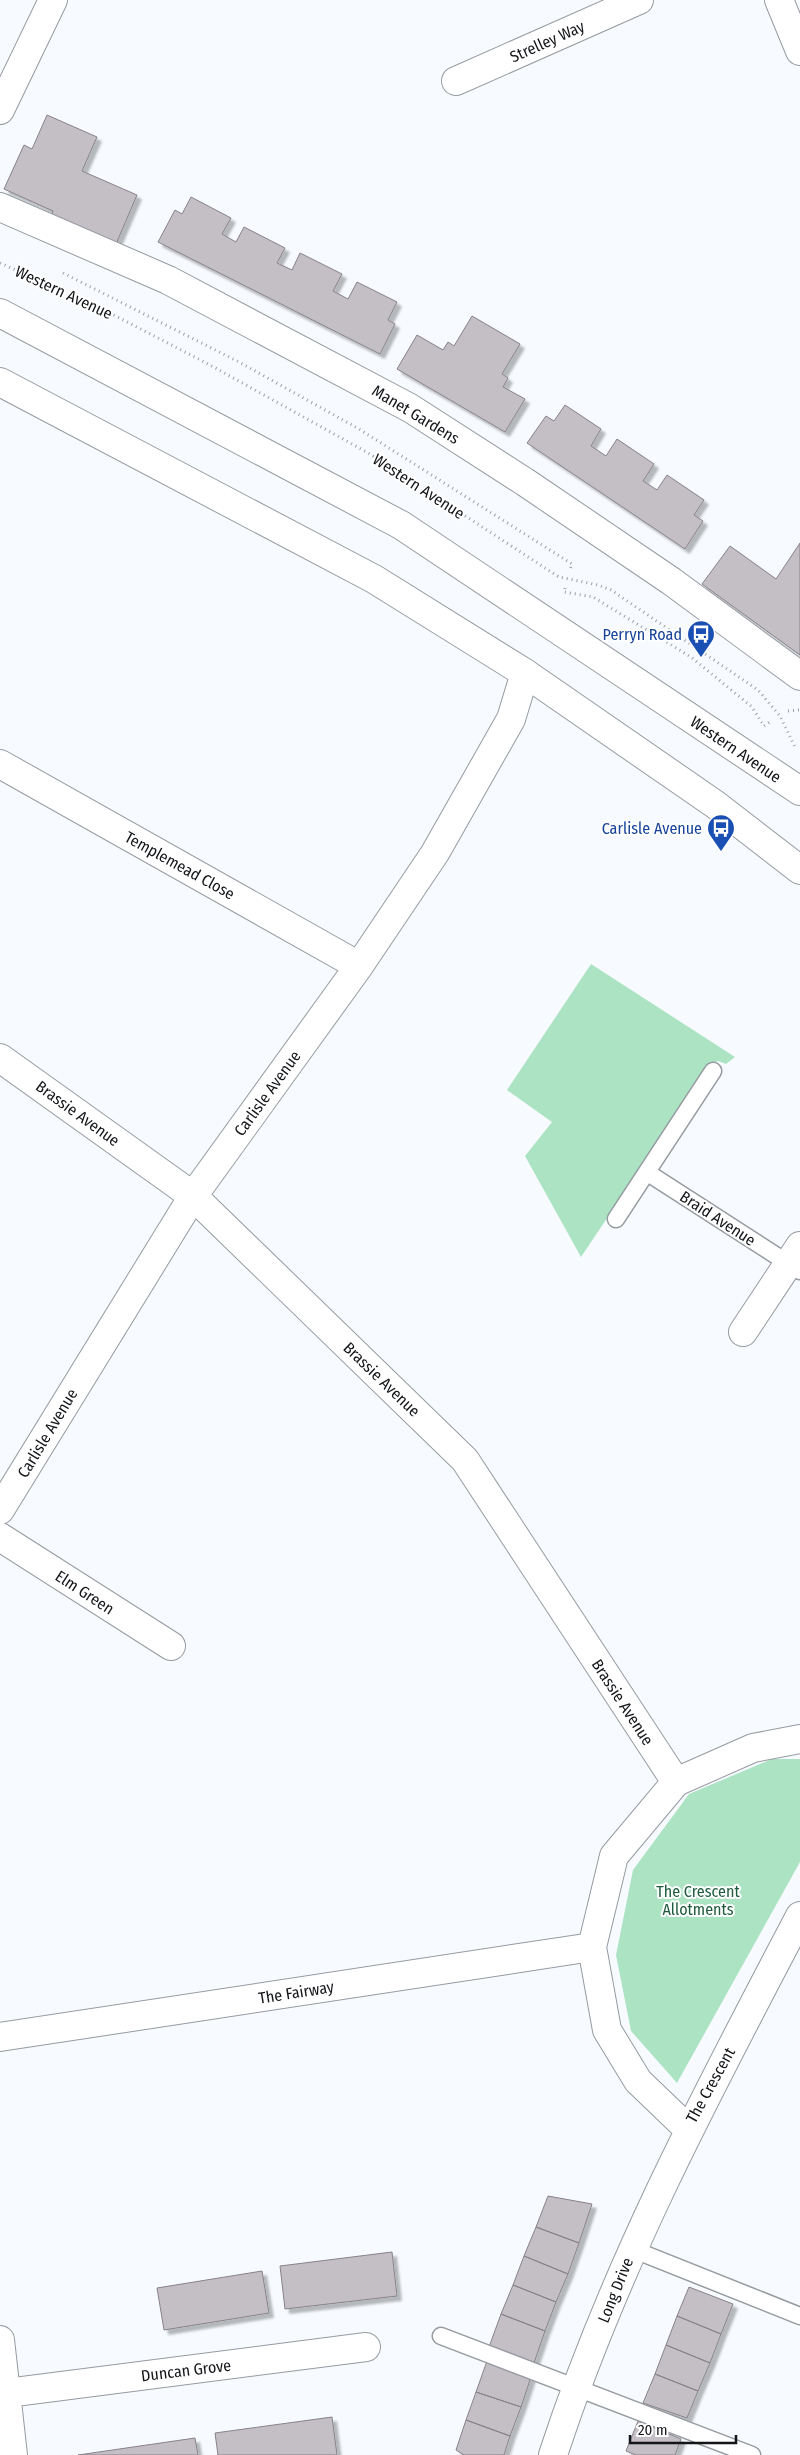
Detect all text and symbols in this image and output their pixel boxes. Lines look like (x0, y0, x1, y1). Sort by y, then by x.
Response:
street label: Strelley Way (507, 16, 588, 66)
street label: Western Avenue (12, 262, 116, 323)
street label: Manet Gardens (369, 381, 463, 448)
street label: Western Avenue (369, 450, 468, 523)
bus stop icon: Perryn Road (686, 619, 716, 658)
place label: Perryn Road (603, 625, 682, 644)
street label: Western Avenue (687, 712, 785, 787)
bus stop icon: Carlisle Avenue (706, 813, 736, 852)
place label: Carlisle Avenue (602, 819, 702, 838)
street label: Templemead Close (121, 827, 238, 904)
street label: Carlisle Avenue (230, 1047, 305, 1139)
street label: Brassie Avenue (32, 1077, 123, 1150)
street label: Braid Avenue (676, 1187, 759, 1250)
street label: Brassie Avenue (339, 1338, 424, 1421)
street label: Carlisle Avenue (13, 1385, 81, 1481)
street label: Elm Green (52, 1566, 118, 1618)
street label: Brassie Avenue (588, 1656, 658, 1749)
park label: The Crescent Allotments (656, 1882, 740, 1919)
street label: The Fairway (257, 1977, 336, 2008)
street label: The Crescent (682, 2044, 739, 2126)
street label: Long Drive (594, 2255, 637, 2326)
street label: Duncan Grove (140, 2356, 232, 2385)
scale bar (630, 2412, 736, 2444)
text: 20 m (638, 2421, 668, 2439)

